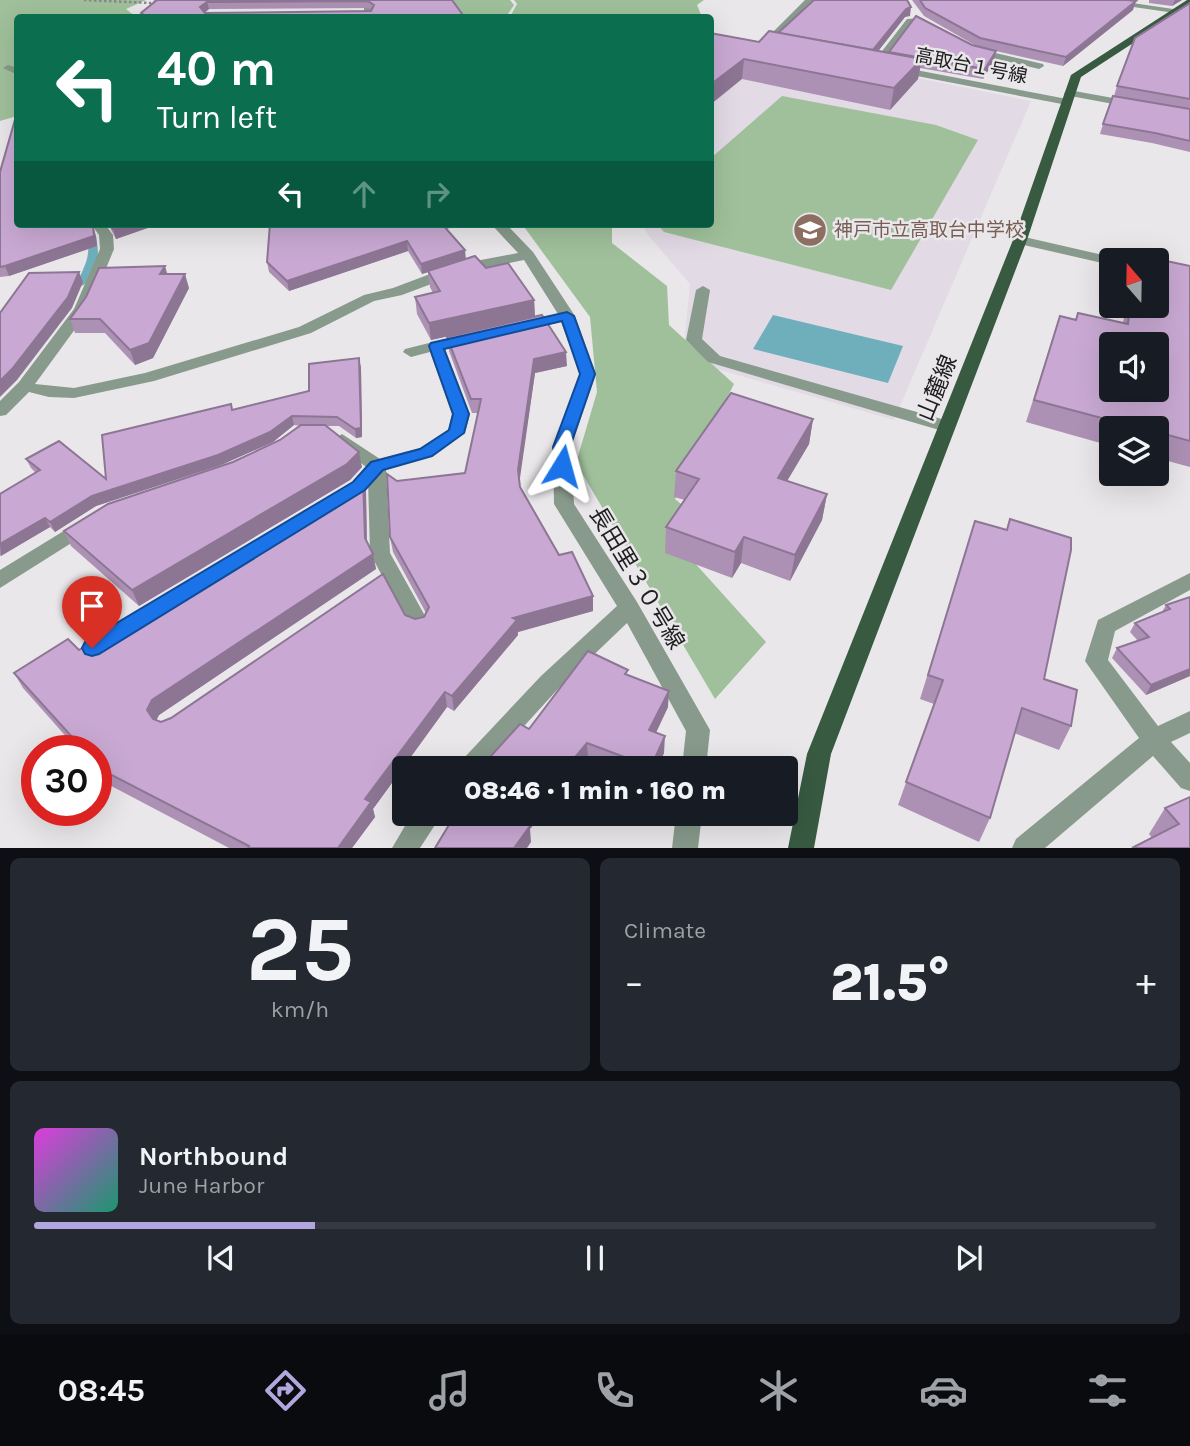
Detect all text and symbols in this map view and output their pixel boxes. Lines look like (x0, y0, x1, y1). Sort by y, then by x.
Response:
text: 40 m (157, 40, 276, 97)
icon: left (42, 42, 133, 133)
street label: 高取台１号線 (913, 44, 1029, 88)
text: Turn left (157, 99, 277, 136)
icon: left (272, 175, 310, 213)
icon: ahead (345, 175, 383, 213)
icon: right (418, 175, 456, 213)
school or university icon: 神戸市立高取台中学校 (791, 211, 829, 249)
place label: 神戸市立高取台中学校 (834, 219, 1024, 241)
north arrow (1099, 248, 1169, 318)
map controls (1099, 248, 1169, 486)
button: sound (1099, 332, 1169, 402)
street label: 山麓線 (912, 351, 962, 425)
button: layers (1099, 416, 1169, 486)
position arrow (525, 429, 599, 503)
street label: 長田里３０号線 (584, 502, 690, 654)
pin (62, 576, 122, 648)
icon: arrive (73, 587, 111, 625)
speed limit sign: 30 (21, 735, 112, 826)
text: 08:46 · 1 min · 160 m (464, 775, 726, 806)
text: 25 (246, 897, 354, 1003)
text: Climate (624, 917, 706, 944)
text: 21.5° (830, 952, 950, 1013)
text: − (624, 960, 644, 1005)
text: + (1136, 960, 1156, 1005)
text: km/h (271, 996, 329, 1023)
text: Northbound (139, 1141, 288, 1172)
text: June Harbor (139, 1172, 264, 1199)
icon: previous (202, 1239, 240, 1277)
icon: pause (576, 1239, 614, 1277)
icon: next (950, 1239, 988, 1277)
icon: directions (261, 1366, 310, 1415)
icon: music (425, 1366, 474, 1415)
icon: phone (590, 1366, 639, 1415)
icon: climate (754, 1366, 803, 1415)
icon: car (919, 1366, 968, 1415)
icon: filters (1083, 1366, 1132, 1415)
text: 08:45 (58, 1372, 145, 1409)

